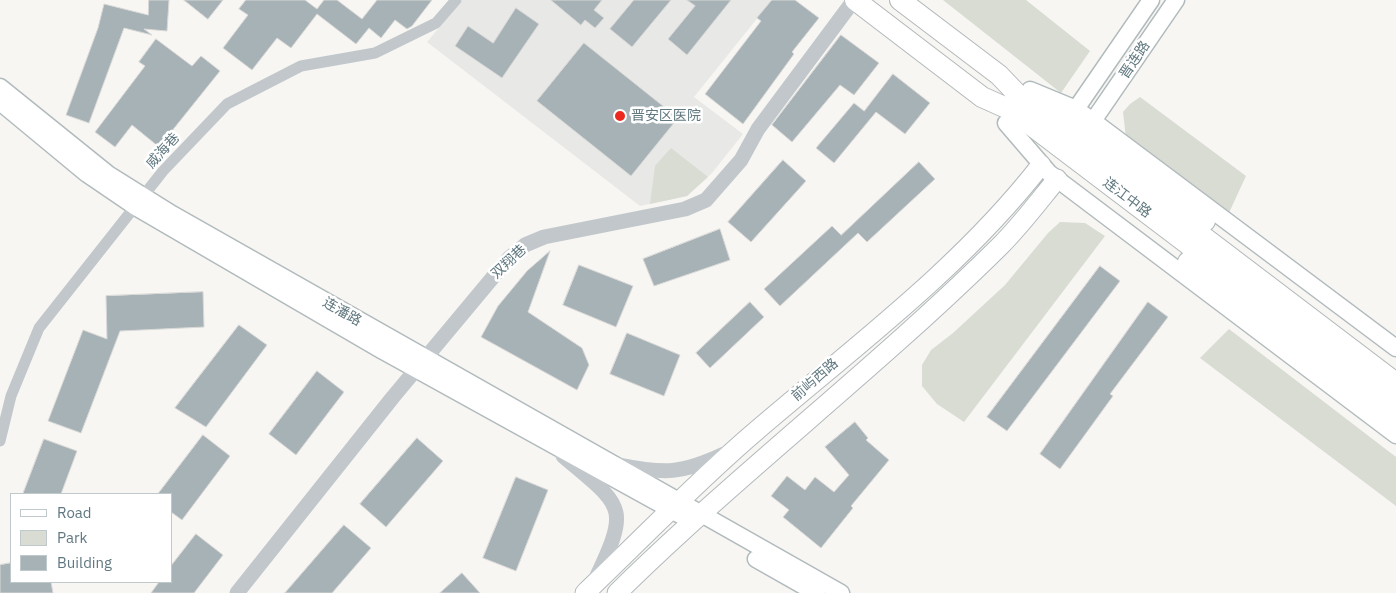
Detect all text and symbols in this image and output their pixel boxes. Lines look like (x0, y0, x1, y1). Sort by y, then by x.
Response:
street label: 晋连路 (1116, 38, 1154, 82)
place label: 晋安区医院 (631, 108, 701, 124)
marker: 晋安区医院 (613, 109, 627, 123)
street label: 威海巷 (143, 130, 183, 172)
street label: 连江中路 (1100, 174, 1154, 222)
street label: 双翔巷 (488, 242, 530, 282)
street label: 连潘路 (320, 294, 364, 330)
street label: 前屿西路 (788, 355, 842, 405)
legend (10, 493, 172, 583)
text: Road (57, 503, 92, 522)
text: Park (57, 528, 87, 547)
text: Building (57, 553, 112, 572)

